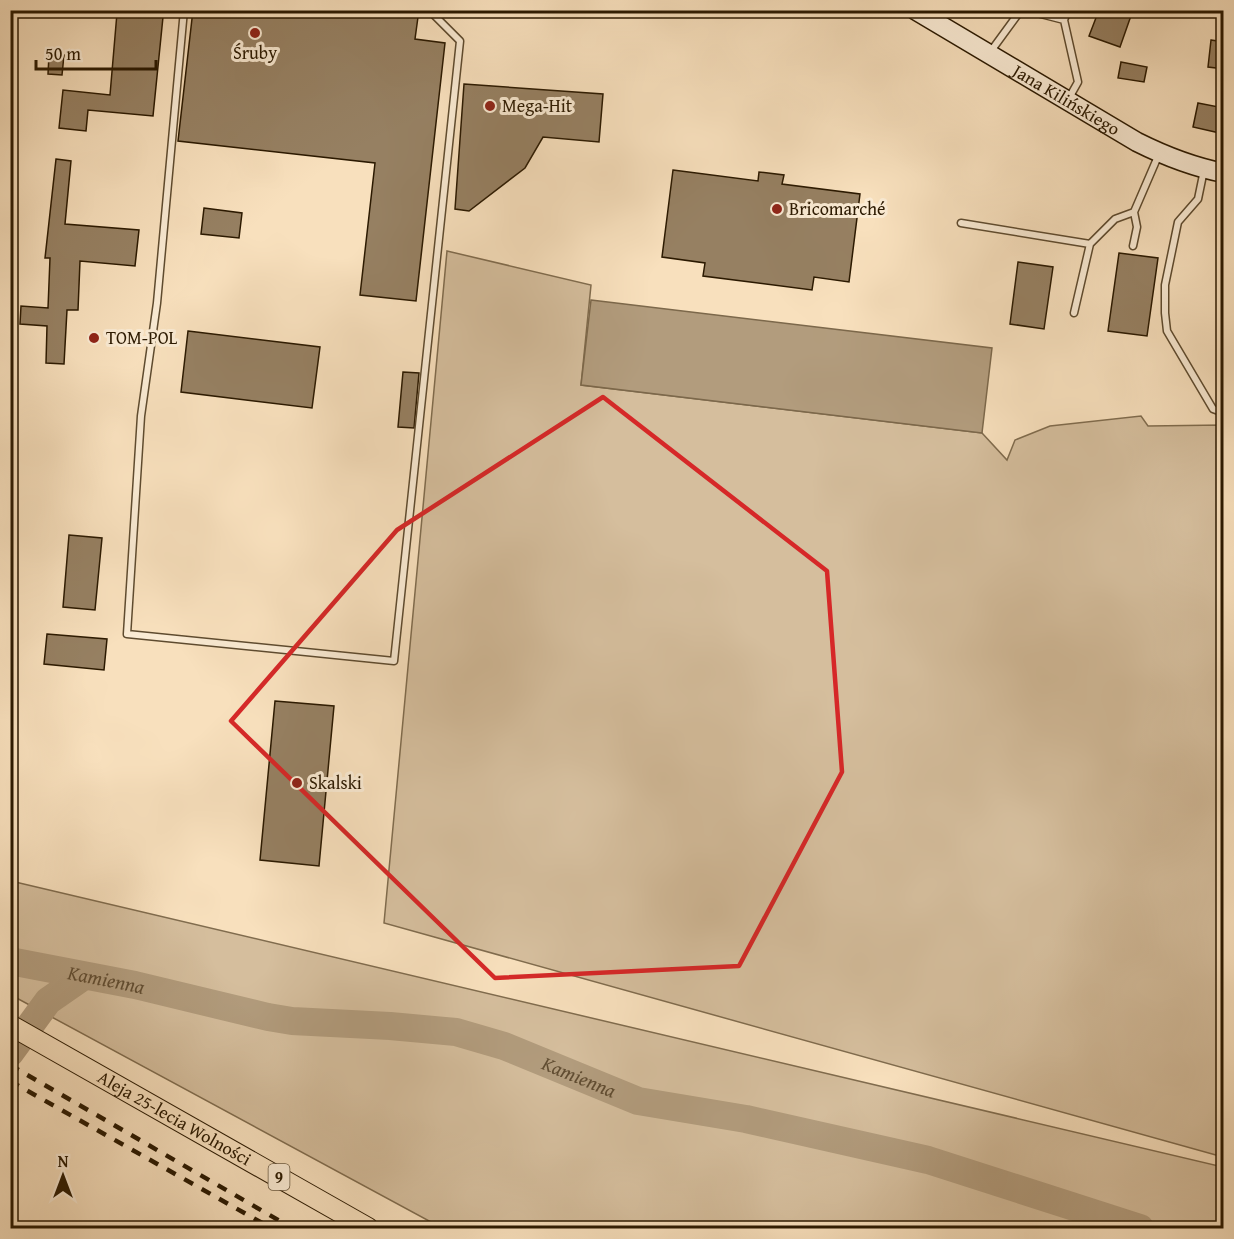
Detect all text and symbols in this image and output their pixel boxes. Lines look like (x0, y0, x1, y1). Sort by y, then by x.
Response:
marker: Śruby (248, 26, 262, 40)
scale bar (36, 33, 156, 71)
place label: Śruby (233, 39, 277, 66)
text: 50 m (45, 40, 81, 67)
street label: Jana Kilińskiego (1006, 56, 1125, 142)
place label: Mega-Hit (502, 92, 573, 119)
marker: Mega-Hit (483, 99, 497, 113)
place label: Bricomarché (789, 195, 885, 222)
marker: Bricomarché (770, 202, 784, 216)
place label: TOM-POL (106, 324, 178, 351)
marker: TOM-POL (87, 331, 101, 345)
place label: Skalski (309, 769, 362, 796)
marker: Skalski (290, 776, 304, 790)
water label: Kamienna (64, 957, 149, 1001)
water label: Kamienna (537, 1048, 621, 1105)
street label: Aleja 25-lecia Wolności (93, 1063, 256, 1172)
north arrow (33, 1146, 93, 1206)
text: N (58, 1149, 69, 1173)
road number: 9 (268, 1164, 290, 1190)

